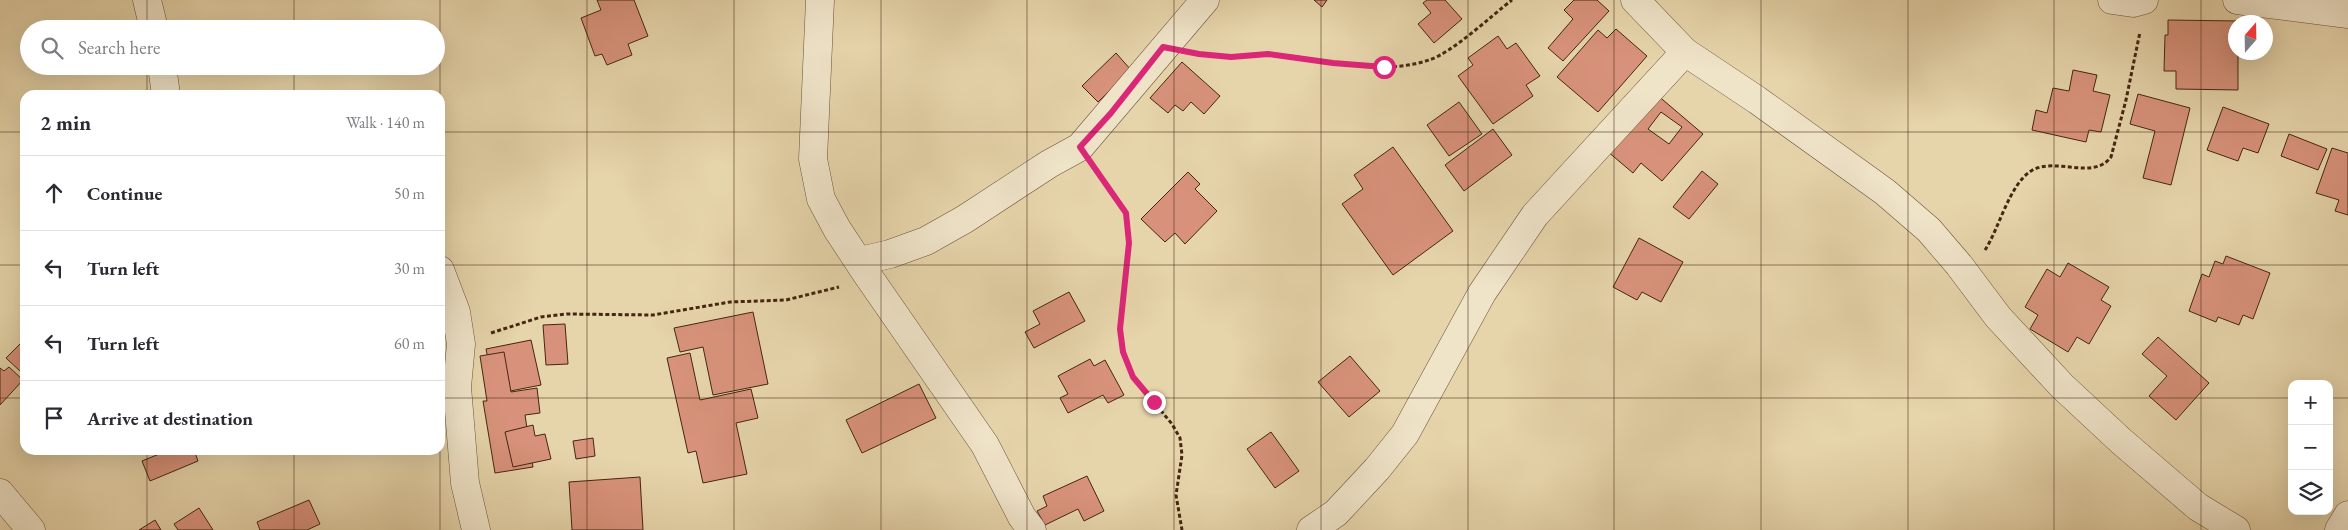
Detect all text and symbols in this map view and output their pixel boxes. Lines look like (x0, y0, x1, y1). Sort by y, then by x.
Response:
north arrow (2228, 15, 2273, 60)
search box (20, 20, 445, 75)
icon: search (38, 34, 66, 62)
text: Search here (78, 35, 160, 60)
route start (1373, 56, 1396, 79)
text: 2 min (40, 109, 91, 136)
text: Walk · 140 m (346, 112, 425, 133)
icon: ahead (40, 179, 68, 207)
text: Continue (87, 181, 162, 206)
text: 50 m (394, 183, 425, 204)
icon: left (40, 254, 68, 282)
text: Turn left (87, 256, 159, 281)
text: 30 m (394, 258, 425, 279)
icon: left (40, 329, 68, 357)
text: Turn left (87, 331, 159, 356)
text: 60 m (394, 333, 425, 354)
map controls (2288, 380, 2333, 515)
button: + (2288, 380, 2333, 425)
route end (1143, 391, 1166, 414)
icon: arrive (40, 404, 68, 432)
text: Arrive at destination (87, 406, 253, 431)
button: − (2288, 425, 2333, 470)
button: layers (2288, 470, 2333, 515)

